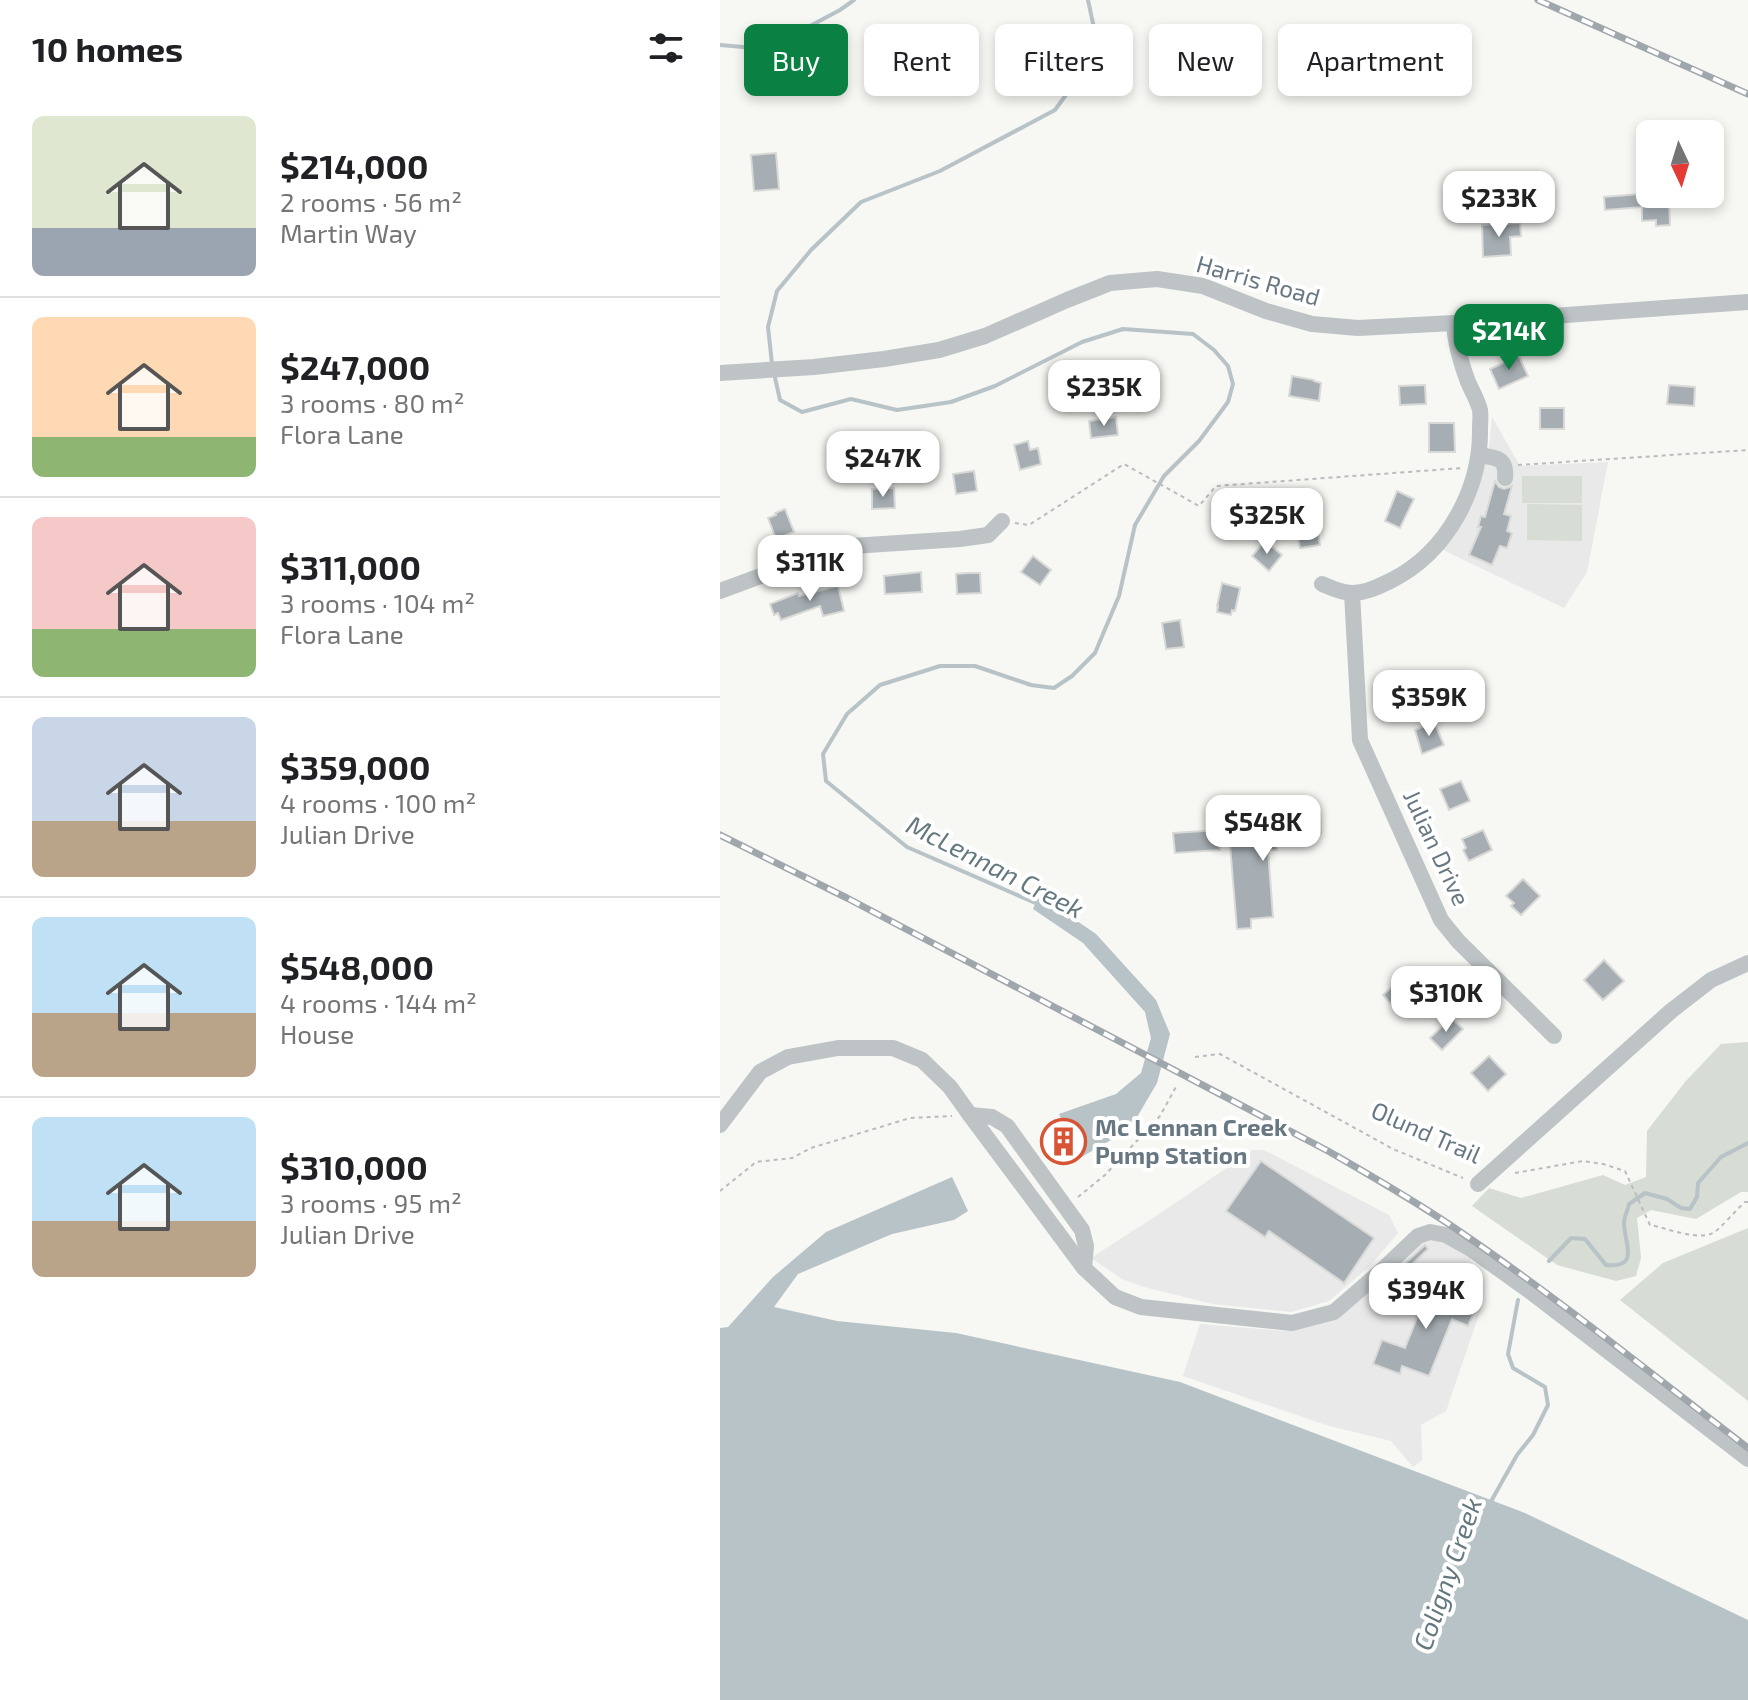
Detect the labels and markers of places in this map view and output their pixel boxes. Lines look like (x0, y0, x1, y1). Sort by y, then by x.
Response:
pin: $233K (1443, 171, 1555, 239)
pin: $214K (1453, 304, 1565, 372)
pin: $235K (1048, 360, 1160, 428)
pin: $247K (827, 431, 939, 499)
pin: $325K (1211, 488, 1323, 556)
pin: $311K (754, 535, 866, 603)
pin: $359K (1373, 670, 1485, 738)
pin: $548K (1207, 795, 1319, 863)
pin: $310K (1390, 966, 1502, 1034)
place label: Mc Lennan Creek Pump Station (1095, 1112, 1288, 1169)
building icon: Mc Lennan Creek Pump Station (1040, 1118, 1088, 1166)
pin: $394K (1370, 1263, 1482, 1331)

